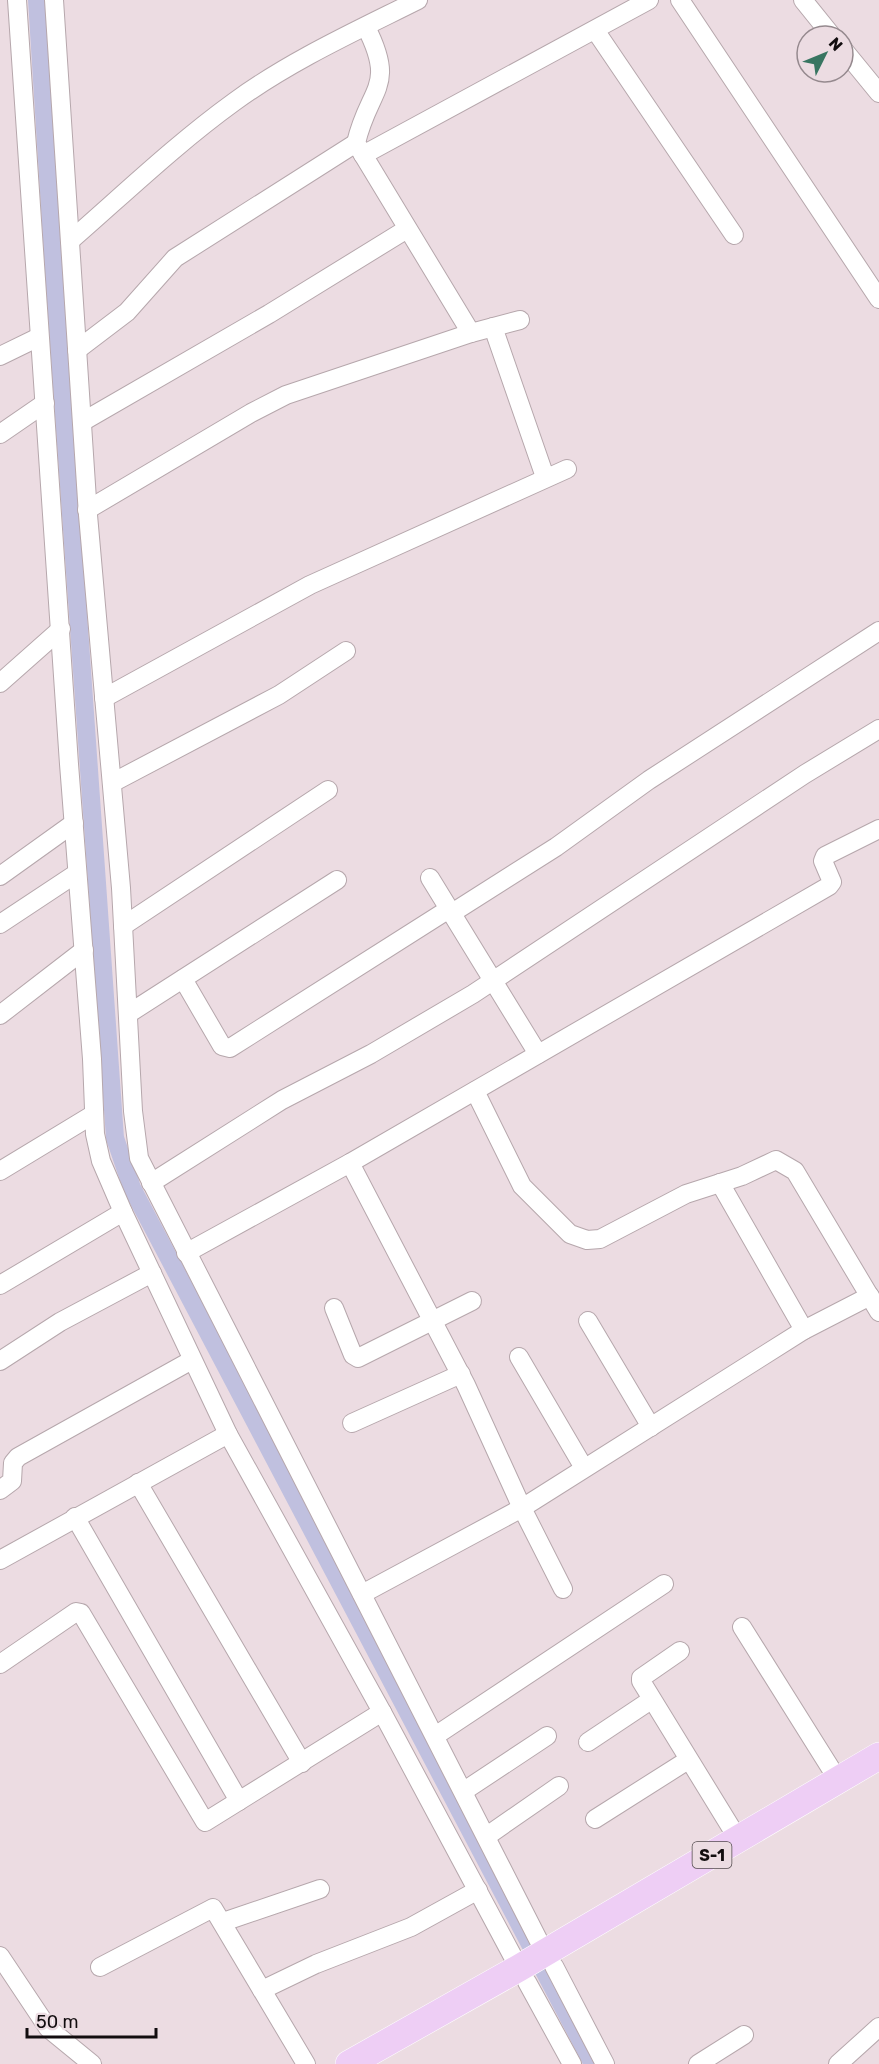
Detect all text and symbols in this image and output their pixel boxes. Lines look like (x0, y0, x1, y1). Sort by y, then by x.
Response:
north arrow (795, 24, 855, 84)
text: N (825, 33, 846, 55)
road number: S-1 (692, 1842, 732, 1868)
scale bar (27, 2001, 156, 2039)
text: 50 m (36, 2011, 79, 2033)

